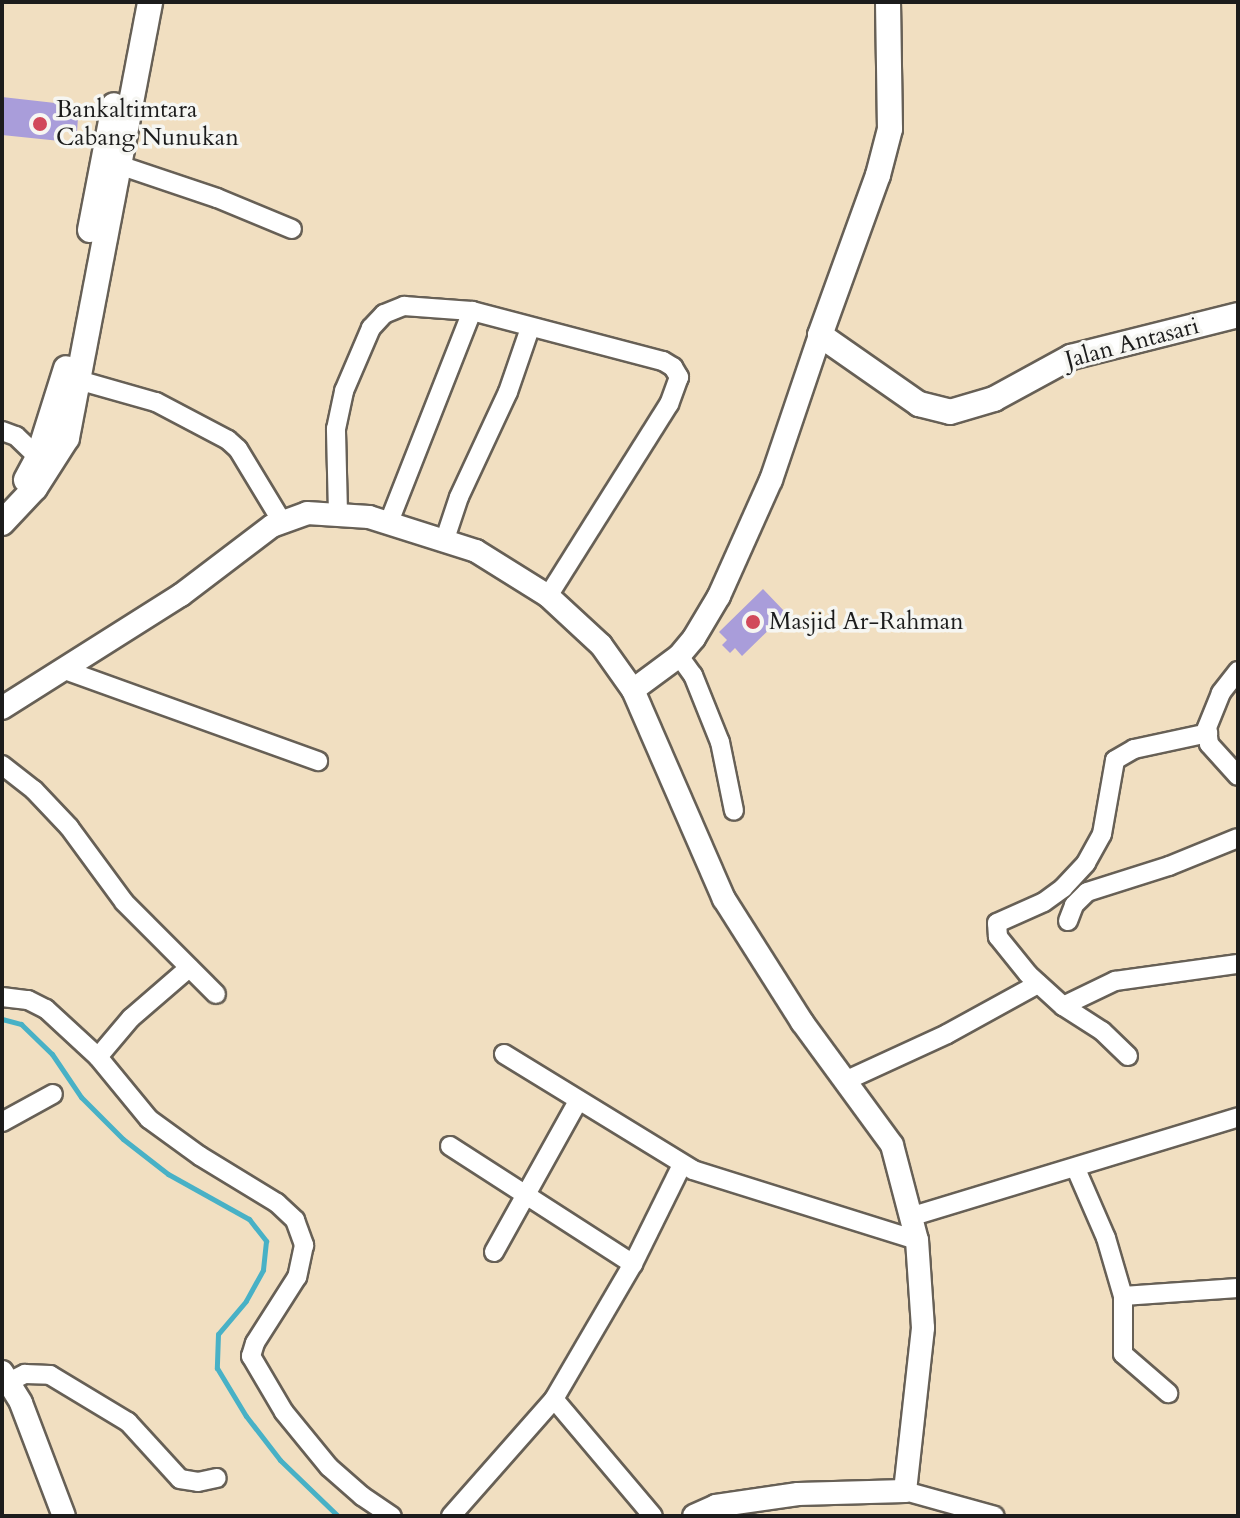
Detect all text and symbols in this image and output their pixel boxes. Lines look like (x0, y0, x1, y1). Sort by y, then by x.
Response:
place label: Bankaltimtara Cabang Nunukan (56, 96, 239, 152)
marker: Bankaltimtara Cabang Nunukan (31, 115, 49, 133)
street label: Jalan Antasari (1062, 311, 1202, 375)
place label: Masjid Ar-Rahman (769, 608, 964, 636)
marker: Masjid Ar-Rahman (744, 613, 762, 631)

